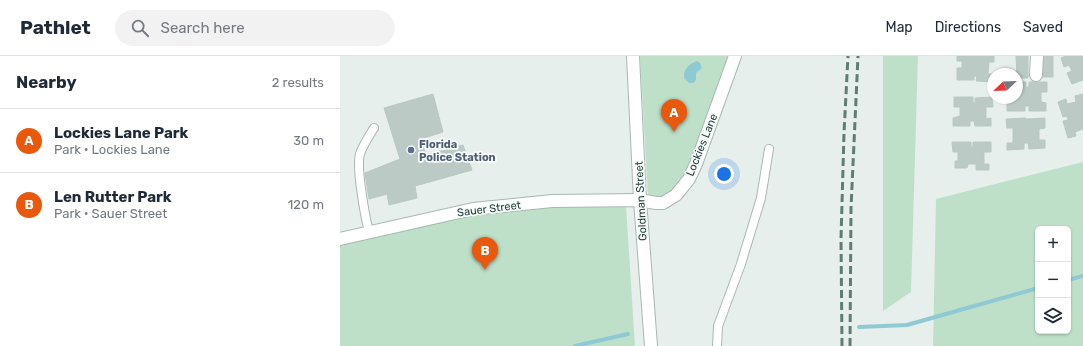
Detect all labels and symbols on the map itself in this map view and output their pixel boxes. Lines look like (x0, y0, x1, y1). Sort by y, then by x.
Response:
north arrow (987, 68, 1023, 104)
pin: A (661, 99, 687, 132)
street label: Lockies Lane (684, 112, 720, 178)
place label: Florida Police Station (419, 138, 496, 164)
marker: Florida Police Station (406, 145, 416, 155)
street label: Goldman Street (632, 160, 650, 241)
your location (714, 164, 734, 184)
street label: Sauer Street (456, 199, 522, 219)
pin: B (472, 237, 498, 270)

